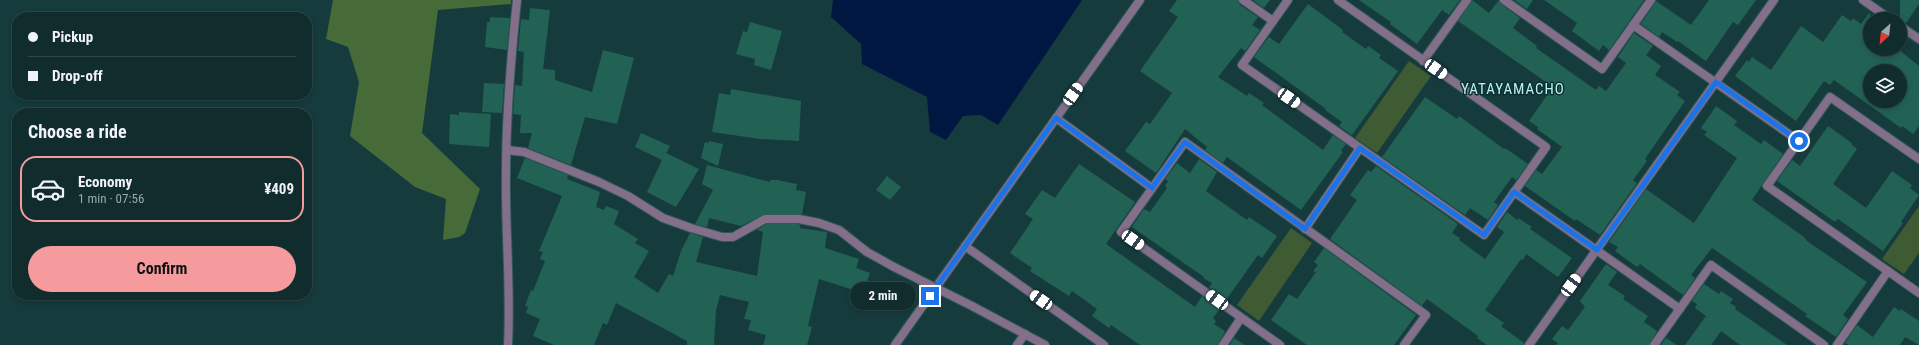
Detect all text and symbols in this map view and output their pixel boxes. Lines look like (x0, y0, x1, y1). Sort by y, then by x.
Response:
north arrow (1863, 12, 1907, 56)
map controls (1863, 12, 1907, 108)
text: Pickup (52, 28, 93, 46)
car (1423, 57, 1449, 81)
button: layers (1863, 64, 1907, 108)
text: Drop-off (52, 67, 103, 85)
district label: YATAYAMACHO (1461, 80, 1565, 98)
car (1061, 81, 1085, 107)
car (1276, 86, 1302, 110)
text: Choose a ride (28, 121, 127, 142)
route start (1790, 132, 1808, 150)
icon: car (30, 171, 66, 207)
text: Economy (78, 173, 132, 191)
text: ¥409 (264, 180, 294, 198)
text: 1 min · 07:56 (78, 191, 144, 206)
car (1120, 228, 1146, 252)
button: Confirm (28, 246, 296, 292)
car (1559, 272, 1583, 298)
callout: 2 min (850, 282, 916, 310)
route end (921, 287, 939, 305)
text: 2 min (869, 288, 897, 303)
car (1028, 288, 1054, 312)
car (1204, 288, 1230, 312)

